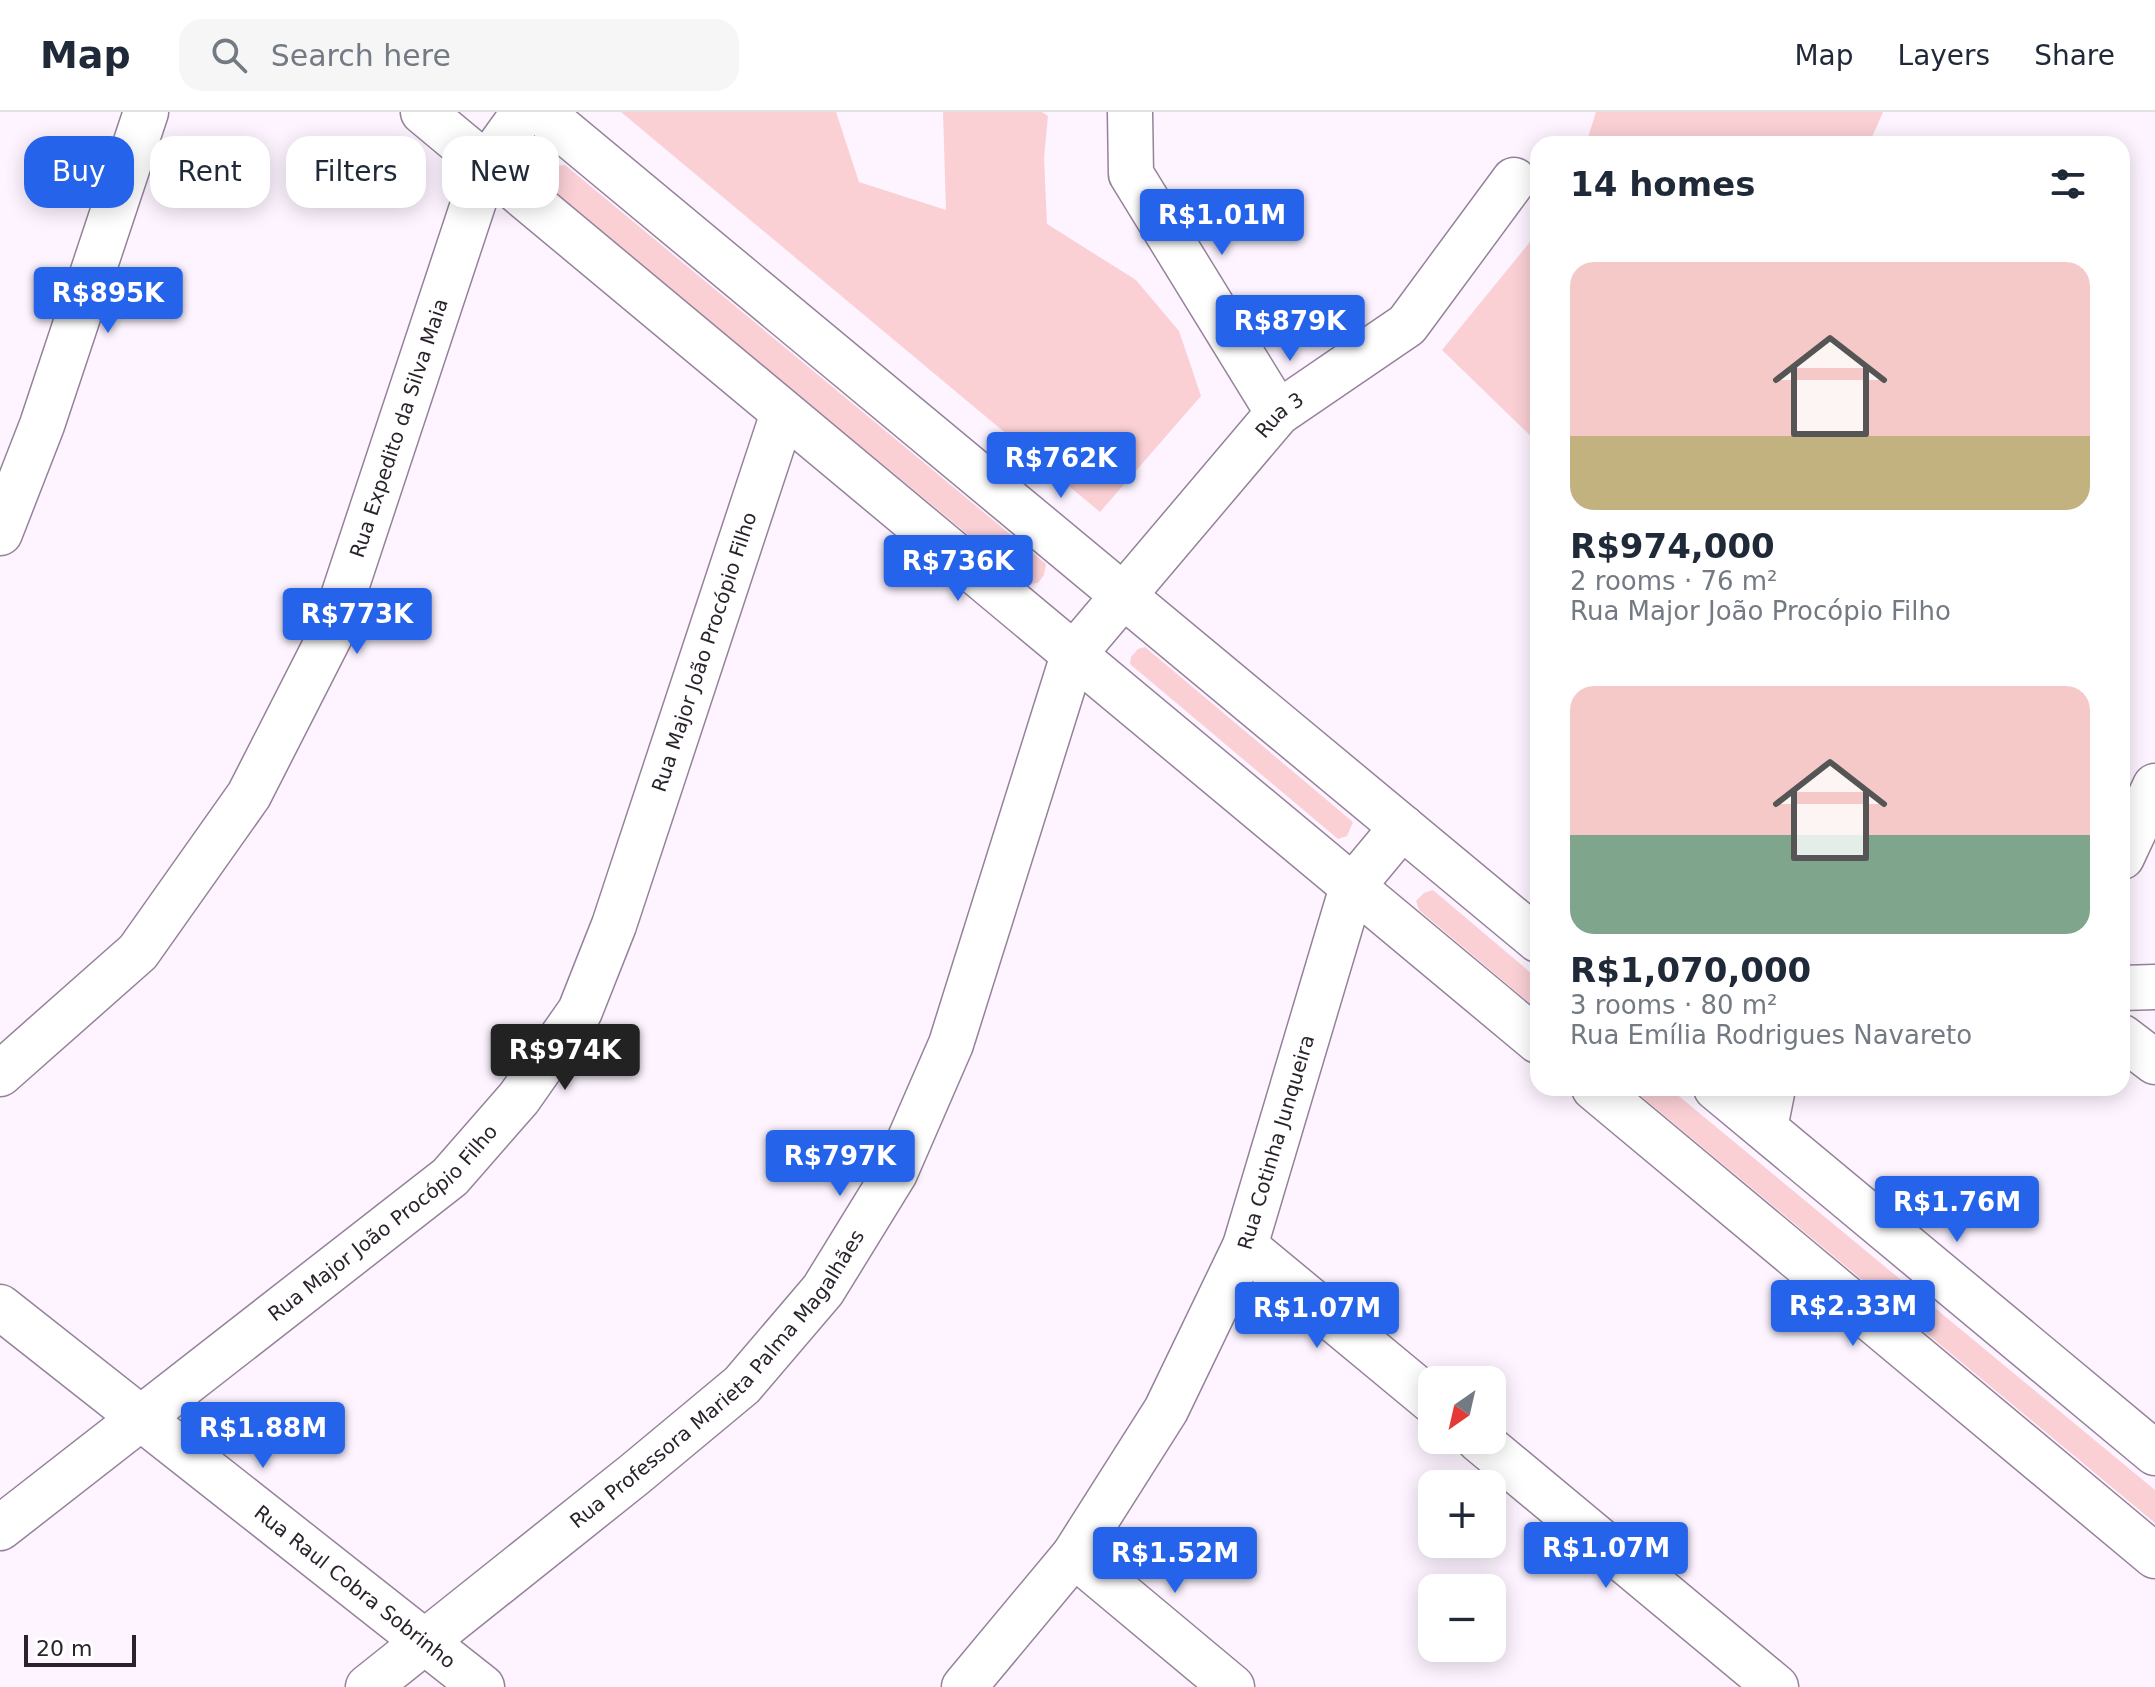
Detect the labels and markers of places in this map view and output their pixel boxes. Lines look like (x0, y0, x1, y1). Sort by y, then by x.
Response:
pin: R$1.01M (1148, 189, 1296, 257)
pin: R$895K (43, 267, 173, 335)
pin: R$879K (1225, 295, 1355, 363)
pin: R$762K (996, 432, 1126, 500)
pin: R$736K (893, 535, 1023, 603)
pin: R$773K (292, 588, 422, 656)
pin: R$974K (500, 1024, 630, 1092)
pin: R$797K (775, 1130, 905, 1198)
pin: R$1.76M (1883, 1176, 2031, 1244)
pin: R$2.33M (1779, 1280, 1927, 1348)
pin: R$1.07M (1243, 1282, 1391, 1350)
pin: R$1.88M (189, 1402, 337, 1470)
pin: R$1.07M (1532, 1522, 1680, 1590)
pin: R$1.52M (1101, 1527, 1249, 1595)

